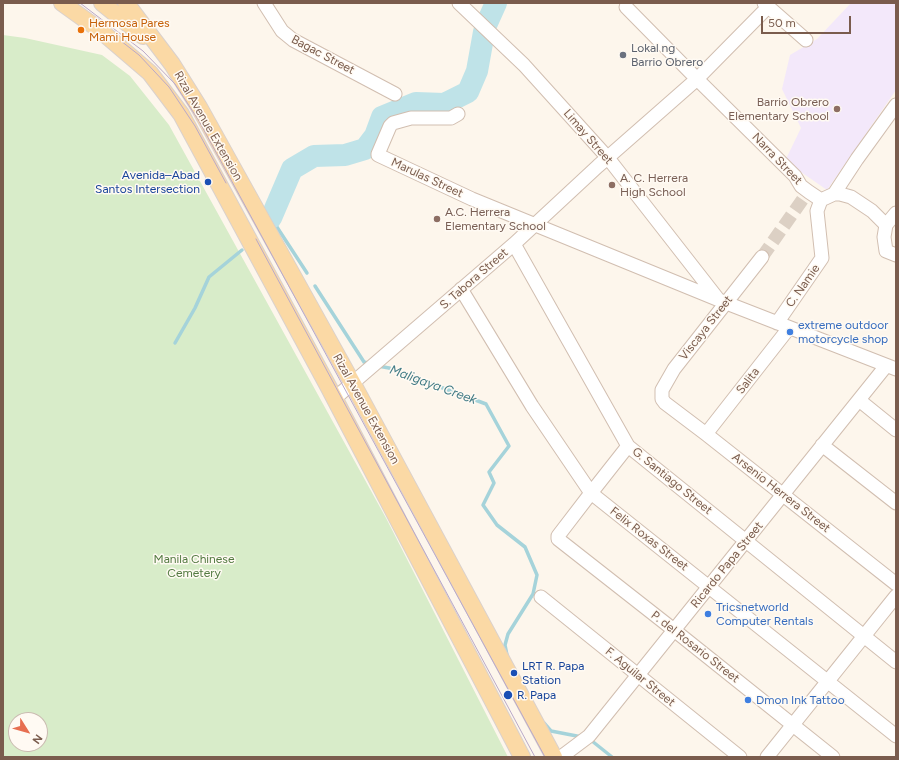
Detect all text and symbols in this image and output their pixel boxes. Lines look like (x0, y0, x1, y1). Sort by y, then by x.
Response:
scale bar (763, 8, 853, 34)
place label: Hermosa Pares Mami House (89, 16, 170, 44)
text: 50 m (768, 16, 796, 30)
marker: Hermosa Pares Mami House (76, 25, 86, 35)
street label: Bagac Street (289, 32, 357, 78)
place label: Lokal ng Barrio Obrero (631, 41, 703, 69)
marker: Lokal ng Barrio Obrero (618, 50, 628, 60)
street label: Rizal Avenue Extension (171, 69, 245, 183)
place label: Barrio Obrero Elementary School (728, 95, 829, 123)
marker: Barrio Obrero Elementary School (832, 104, 842, 114)
street label: Limay Street (560, 107, 616, 167)
street label: Narra Street (749, 130, 805, 188)
street label: Marulas Street (389, 155, 465, 201)
place label: Avenida–Abad Santos Intersection (95, 168, 200, 196)
place label: A. C. Herrera High School (620, 171, 688, 199)
marker: Avenida–Abad Santos Intersection (203, 177, 213, 187)
marker: A. C. Herrera High School (607, 180, 617, 190)
place label: A.C. Herrera Elementary School (445, 205, 546, 233)
marker: A.C. Herrera Elementary School (432, 214, 442, 224)
street label: S. Tabora Street (437, 245, 511, 313)
street label: C. Namie (783, 262, 823, 310)
street label: Viscaya Street (676, 293, 736, 363)
place label: extreme outdoor motorcycle shop (798, 318, 888, 346)
marker: extreme outdoor motorcycle shop (785, 327, 795, 337)
street label: Rizal Avenue Extension (330, 351, 402, 467)
water label: Maligaya Creek (387, 362, 479, 408)
street label: Salita (733, 365, 763, 397)
street label: G. Santiago Street (629, 444, 715, 518)
street label: Arsenio Herrera Street (729, 450, 833, 536)
street label: Felix Roxas Street (607, 504, 691, 574)
street label: Ricardo Papa Street (688, 519, 766, 611)
park label: Manila Chinese Cemetery (154, 552, 234, 580)
place label: Tricsnetworld Computer Rentals (716, 600, 813, 628)
street label: P. del Rosario Street (648, 608, 742, 686)
marker: Tricsnetworld Computer Rentals (703, 609, 713, 619)
street label: F. Aguilar Street (602, 644, 678, 710)
place label: LRT R. Papa Station (522, 659, 584, 687)
marker: LRT R. Papa Station (509, 668, 519, 678)
place label: R. Papa (517, 688, 556, 702)
marker: R. Papa (502, 689, 514, 701)
place label: Dmon Ink Tattoo (756, 693, 845, 707)
marker: Dmon Ink Tattoo (743, 695, 753, 705)
north arrow (8, 712, 48, 752)
text: N (29, 732, 45, 746)

